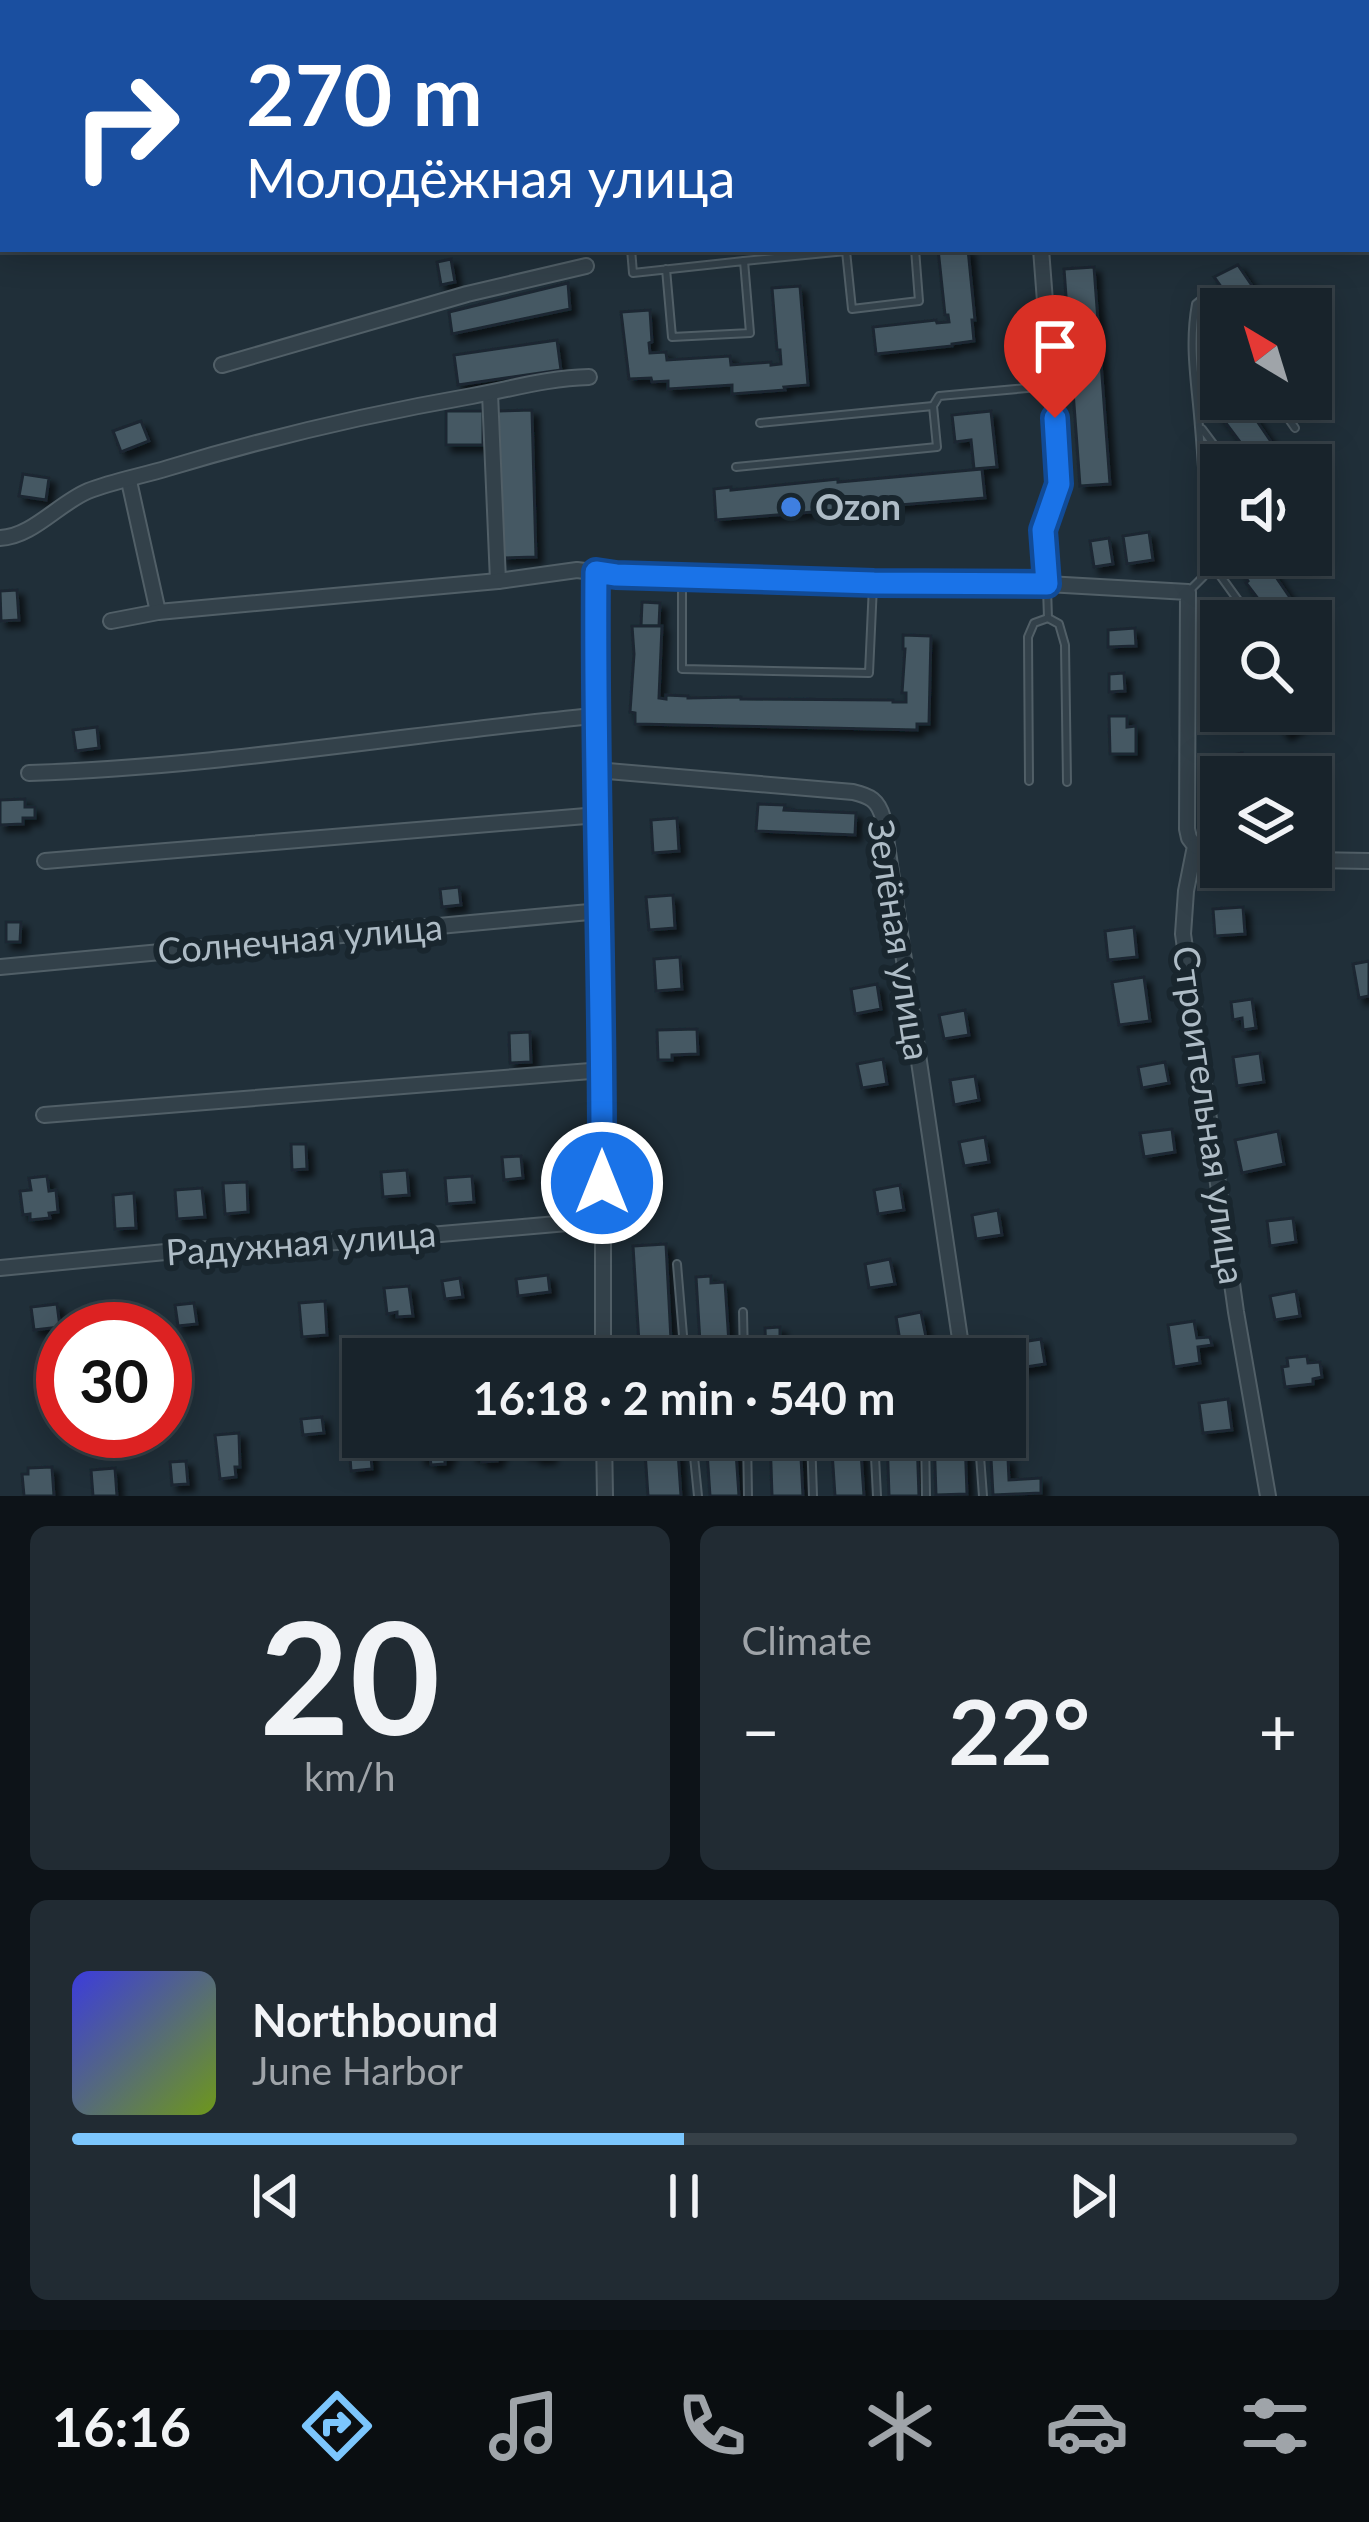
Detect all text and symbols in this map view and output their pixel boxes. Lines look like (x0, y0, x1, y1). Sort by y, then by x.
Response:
text: 270 m (246, 43, 483, 144)
icon: right (48, 48, 204, 204)
text: Молодёжная улица (246, 145, 735, 210)
north arrow (1200, 288, 1332, 420)
map controls (1200, 288, 1332, 888)
pin (1004, 295, 1106, 418)
icon: arrive (1022, 313, 1088, 379)
button: sound (1200, 444, 1332, 576)
place label: Ozon (815, 484, 901, 528)
marker: Ozon (778, 494, 804, 520)
button: search (1200, 600, 1332, 732)
button: layers (1200, 756, 1332, 888)
street label: Зелёная улица (859, 816, 941, 1063)
street label: Солнечная улица (156, 904, 444, 972)
street label: Строительная улица (1164, 943, 1256, 1287)
position arrow (539, 1120, 665, 1246)
street label: Радужная улица (164, 1211, 438, 1273)
speed limit sign: 30 (36, 1302, 192, 1458)
text: 16:18 · 2 min · 540 m (473, 1371, 895, 1425)
text: 20 (259, 1581, 440, 1768)
text: Climate (742, 1617, 872, 1663)
text: 22° (948, 1676, 1090, 1784)
text: − (742, 1691, 780, 1770)
text: + (1259, 1691, 1297, 1770)
text: km/h (304, 1753, 395, 1799)
text: Northbound (252, 1993, 498, 2047)
text: June Harbor (252, 2047, 463, 2093)
icon: previous (243, 2163, 309, 2229)
icon: pause (651, 2163, 717, 2229)
icon: next (1060, 2163, 1126, 2229)
icon: directions (295, 2384, 379, 2468)
icon: music (482, 2384, 566, 2468)
icon: phone (670, 2384, 754, 2468)
icon: climate (858, 2384, 942, 2468)
icon: car (1045, 2384, 1129, 2468)
icon: filters (1233, 2384, 1317, 2468)
text: 16:16 (52, 2394, 191, 2459)

